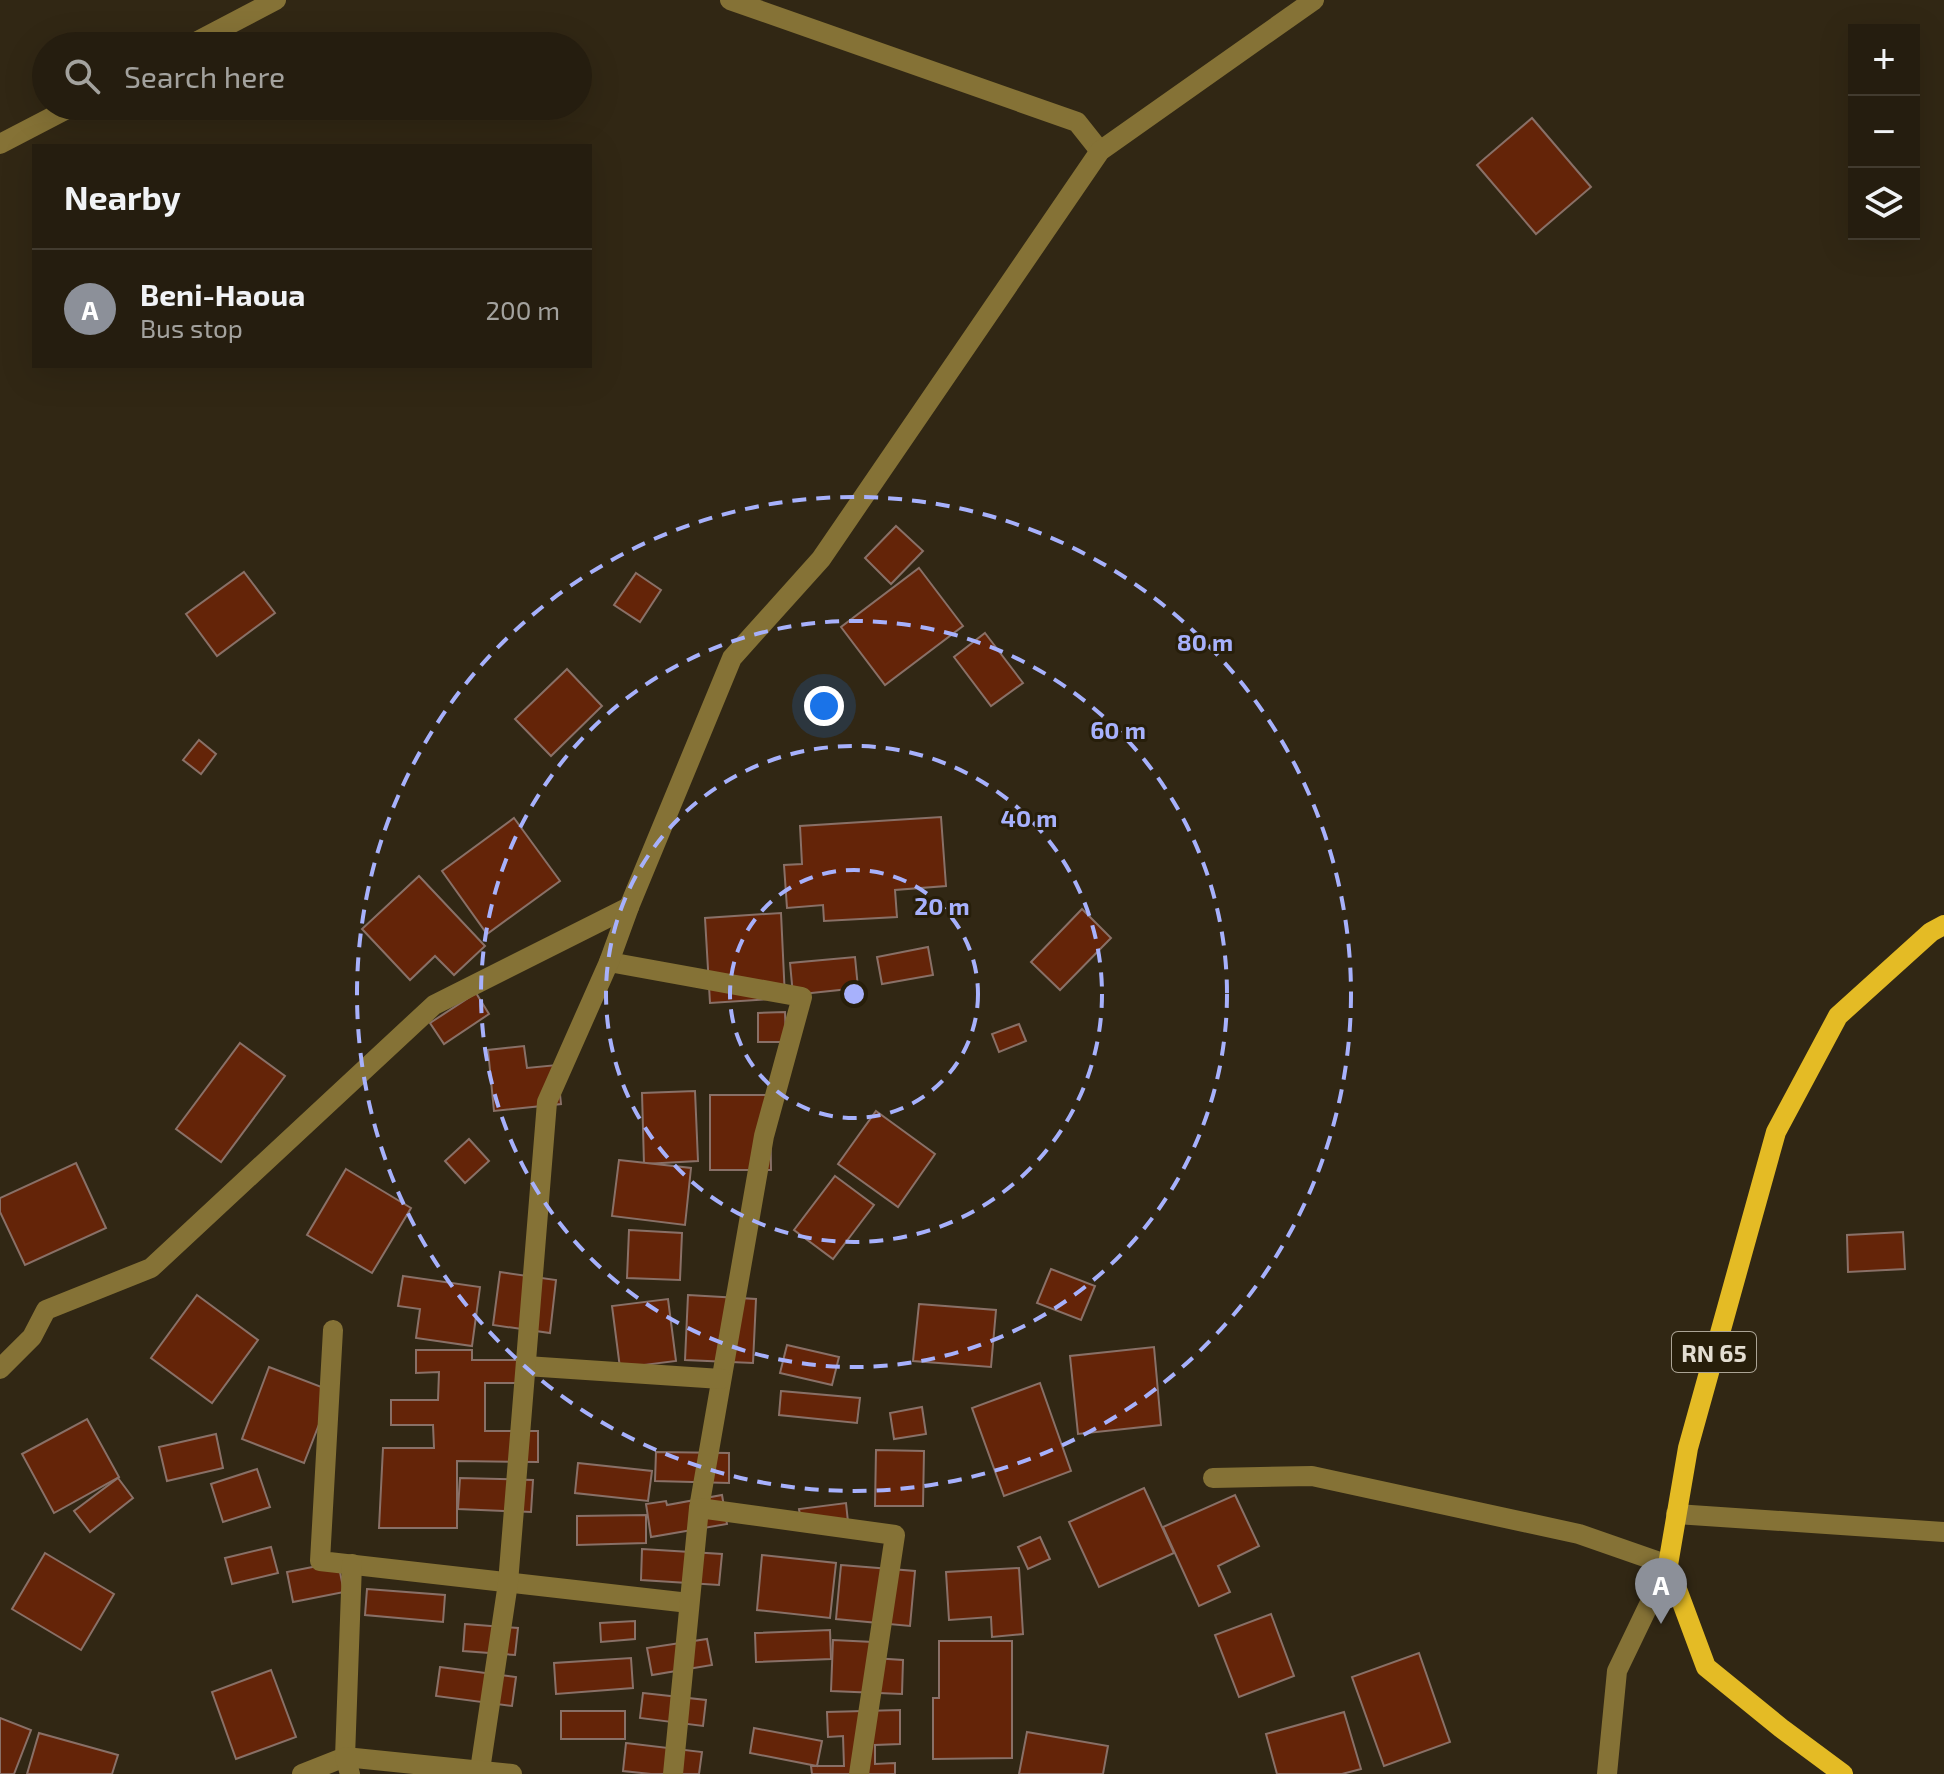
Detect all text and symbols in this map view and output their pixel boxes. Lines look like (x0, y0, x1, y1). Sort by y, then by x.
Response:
map controls (1848, 24, 1920, 240)
button: + (1848, 24, 1920, 96)
search box (32, 32, 592, 120)
icon: search (60, 54, 104, 98)
text: Search here (124, 58, 285, 94)
button: − (1848, 96, 1920, 168)
button: layers (1848, 168, 1920, 240)
text: Nearby (64, 176, 181, 217)
text: Beni-Haoua (140, 276, 305, 312)
text: A (82, 294, 98, 325)
text: 200 m (485, 294, 560, 325)
text: Bus stop (140, 312, 243, 343)
text: 80 m (1177, 627, 1233, 656)
your location (804, 686, 844, 726)
text: 60 m (1090, 715, 1146, 744)
text: 40 m (1001, 803, 1057, 832)
text: 20 m (914, 891, 970, 920)
centre of rings (840, 980, 868, 1008)
road number: RN 65 (1672, 1332, 1756, 1372)
pin: A (1635, 1558, 1687, 1624)

